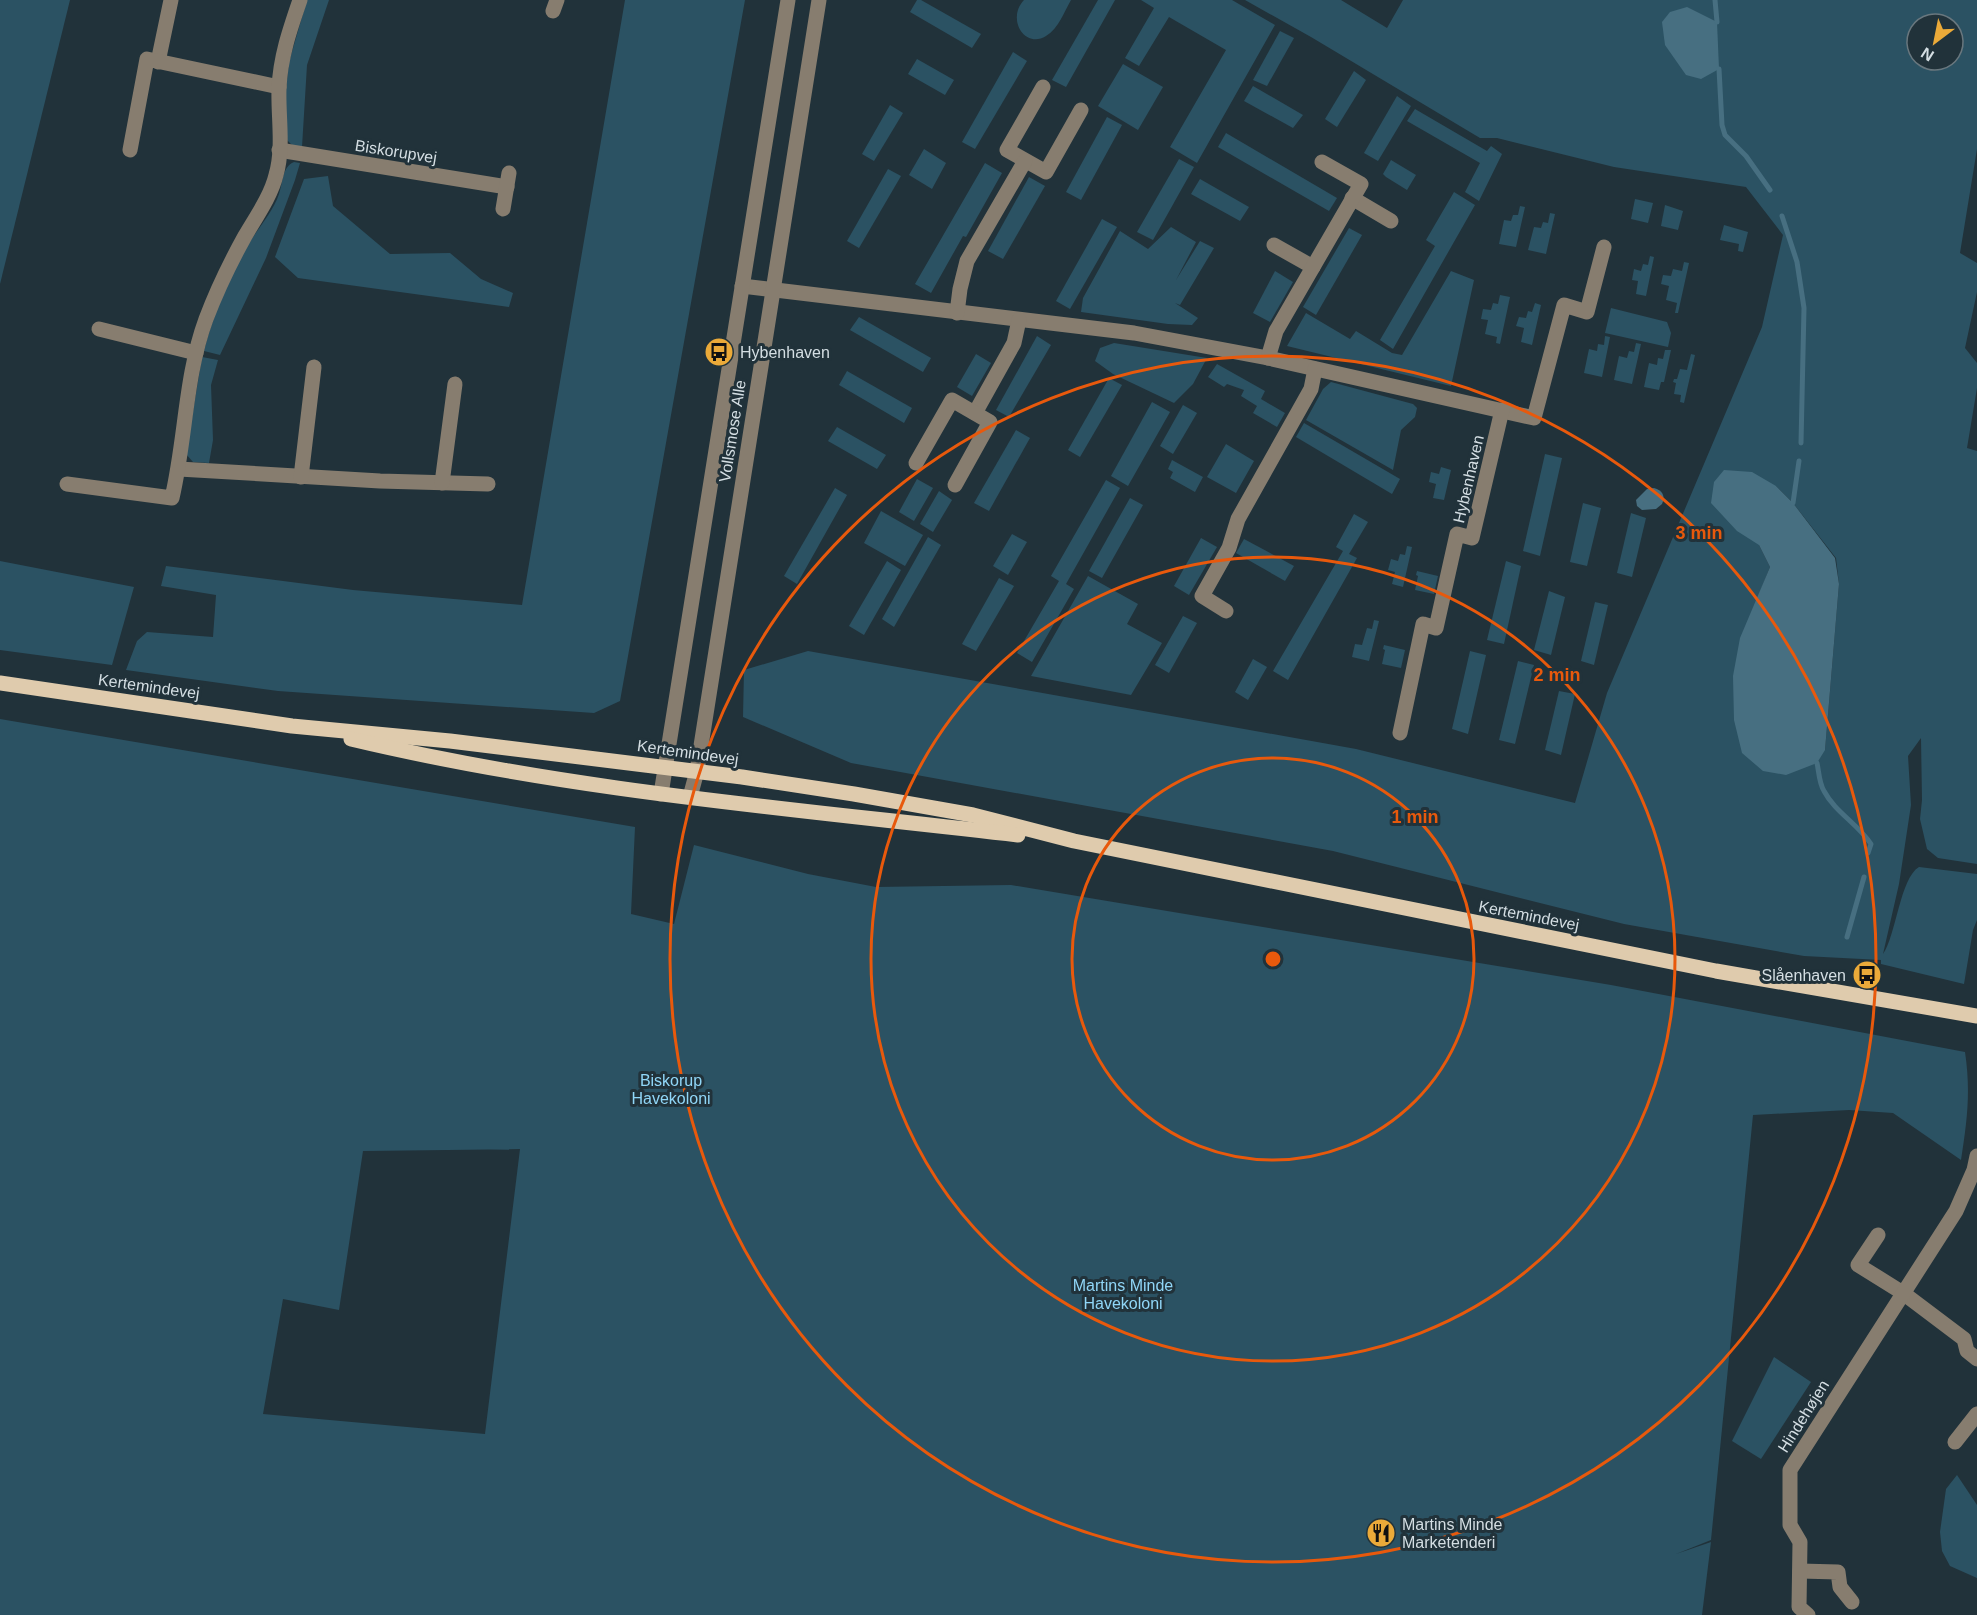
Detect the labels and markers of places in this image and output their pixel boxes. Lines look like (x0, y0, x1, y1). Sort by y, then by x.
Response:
bus stop icon: Hybenhaven (703, 336, 735, 368)
place label: Hybenhaven (740, 344, 830, 361)
centre of rings (1263, 949, 1283, 969)
bus stop icon: Slåenhaven (1851, 959, 1883, 991)
place label: Slåenhaven (1761, 967, 1846, 984)
place label: Martins Minde Marketenderi (1402, 1516, 1503, 1551)
restaurant icon: Martins Minde Marketenderi (1365, 1517, 1397, 1549)

